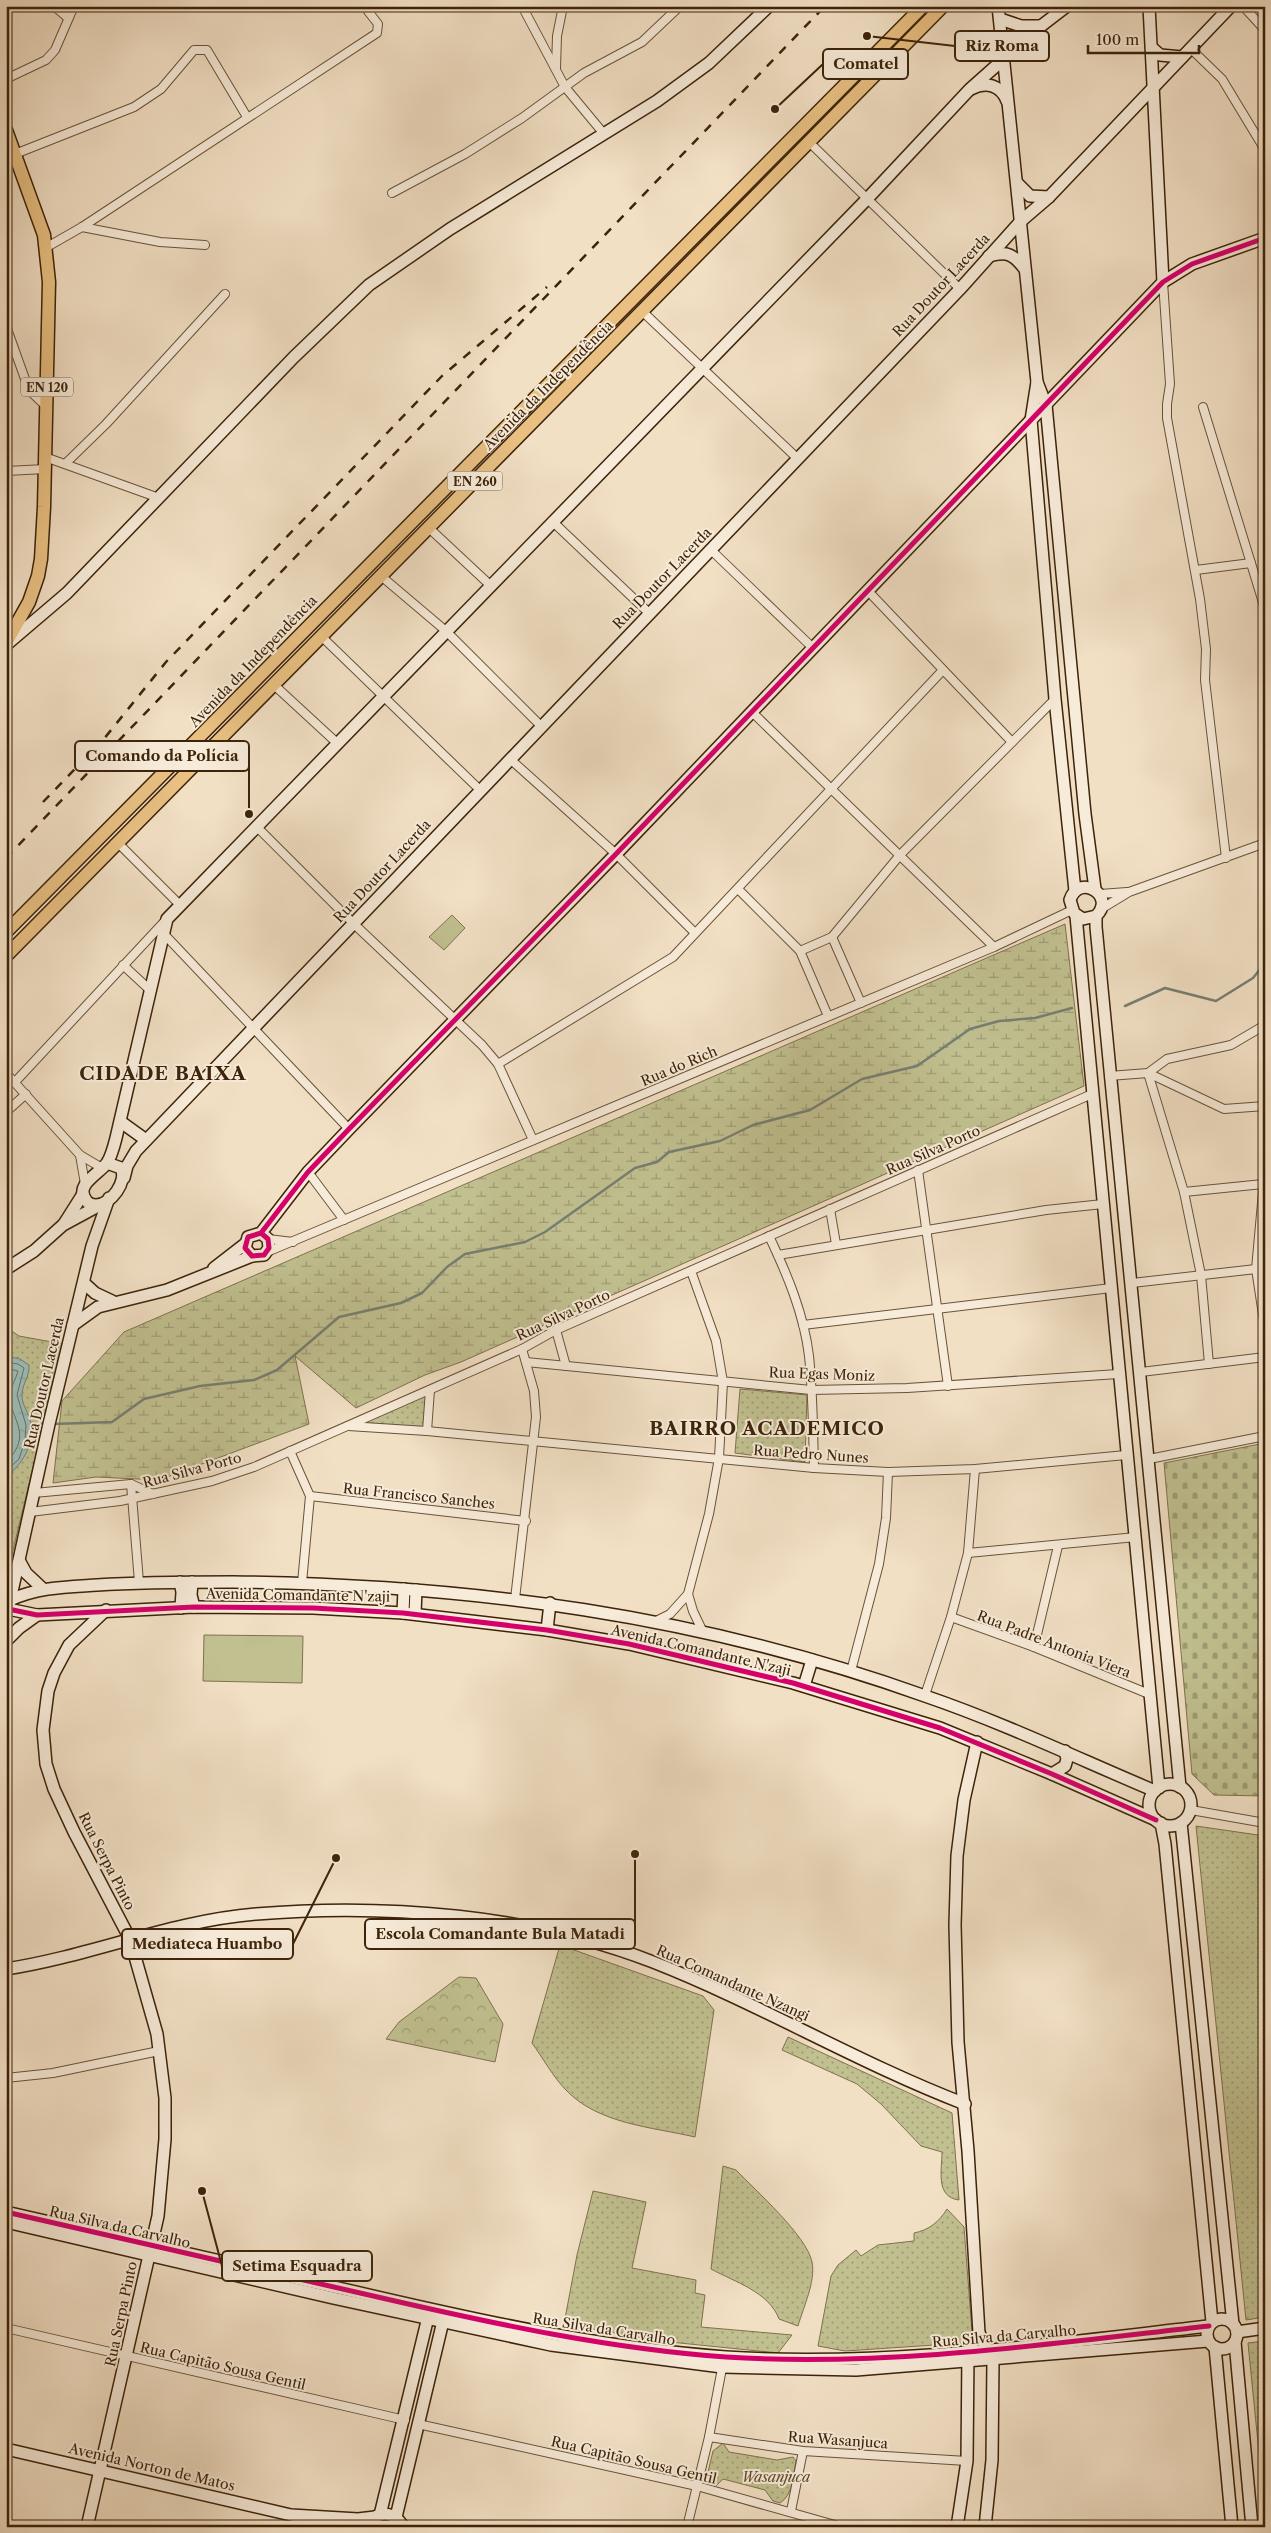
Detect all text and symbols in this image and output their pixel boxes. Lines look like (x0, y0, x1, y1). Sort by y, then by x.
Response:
scale bar (1088, 22, 1200, 54)
text: 100 m (1096, 30, 1139, 49)
callout: Riz Roma (955, 31, 1049, 61)
text: Riz Roma (965, 36, 1039, 55)
callout: Comatel (823, 49, 908, 79)
text: Comatel (833, 54, 899, 73)
street label: Rua Doutor Lacerda (889, 229, 994, 340)
street label: Avenida da Independência (479, 316, 617, 454)
road number: EN 120 (21, 378, 73, 397)
road number: EN 260 (448, 472, 502, 491)
street label: Rua Doutor Lacerda (609, 523, 716, 633)
street label: Avenida da Independência (185, 591, 321, 731)
callout: Comando da Polícia (75, 741, 249, 771)
text: Comando da Polícia (85, 746, 239, 765)
street label: Rua Doutor Lacerda (330, 815, 435, 926)
street label: Rua do Rich (638, 1042, 720, 1090)
district label: CIDADE BAIXA (79, 1062, 247, 1085)
street label: Rua Silva Porto (883, 1121, 983, 1179)
street label: Rua Silva Porto (513, 1285, 613, 1345)
street label: Rua Doutor Lacerda (20, 1315, 68, 1451)
street label: Rua Egas Moniz (768, 1363, 876, 1385)
district label: BAIRRO ACADEMICO (649, 1417, 885, 1440)
street label: Rua Pedro Nunes (753, 1441, 869, 1467)
street label: Rua Silva Porto (141, 1448, 243, 1492)
street label: Rua Francisco Sanches (342, 1479, 496, 1513)
street label: Avenida Comandante N'zaji (205, 1584, 390, 1606)
street label: Rua Padre Antonia Viera (975, 1606, 1134, 1682)
street label: Avenida Comandante N'zaji (608, 1620, 793, 1679)
street label: Rua Serpa Pinto (75, 1809, 139, 1913)
callout: Escola Comandante Bula Matadi (365, 1919, 635, 1949)
text: Escola Comandante Bula Matadi (375, 1924, 625, 1943)
callout: Mediateca Huambo (122, 1929, 293, 1959)
text: Mediateca Huambo (132, 1934, 282, 1953)
street label: Rua Comandante Nzangi (654, 1941, 812, 2025)
street label: Rua Silva da Carvalho (48, 2202, 192, 2252)
callout: Setima Esquadra (222, 2251, 372, 2281)
text: Setima Esquadra (232, 2256, 362, 2275)
street label: Rua Serpa Pinto (101, 2260, 141, 2368)
street label: Rua Silva da Carvalho (531, 2309, 677, 2349)
street label: Rua Silva da Carvalho (931, 2321, 1077, 2351)
street label: Rua Capitão Sousa Gentil (138, 2338, 308, 2394)
street label: Rua Wasanjuca (787, 2428, 889, 2453)
street label: Rua Capitão Sousa Gentil (549, 2432, 719, 2488)
street label: Avenida Norton de Matos (66, 2439, 237, 2495)
park label: Wasanjuca (742, 2468, 811, 2486)

